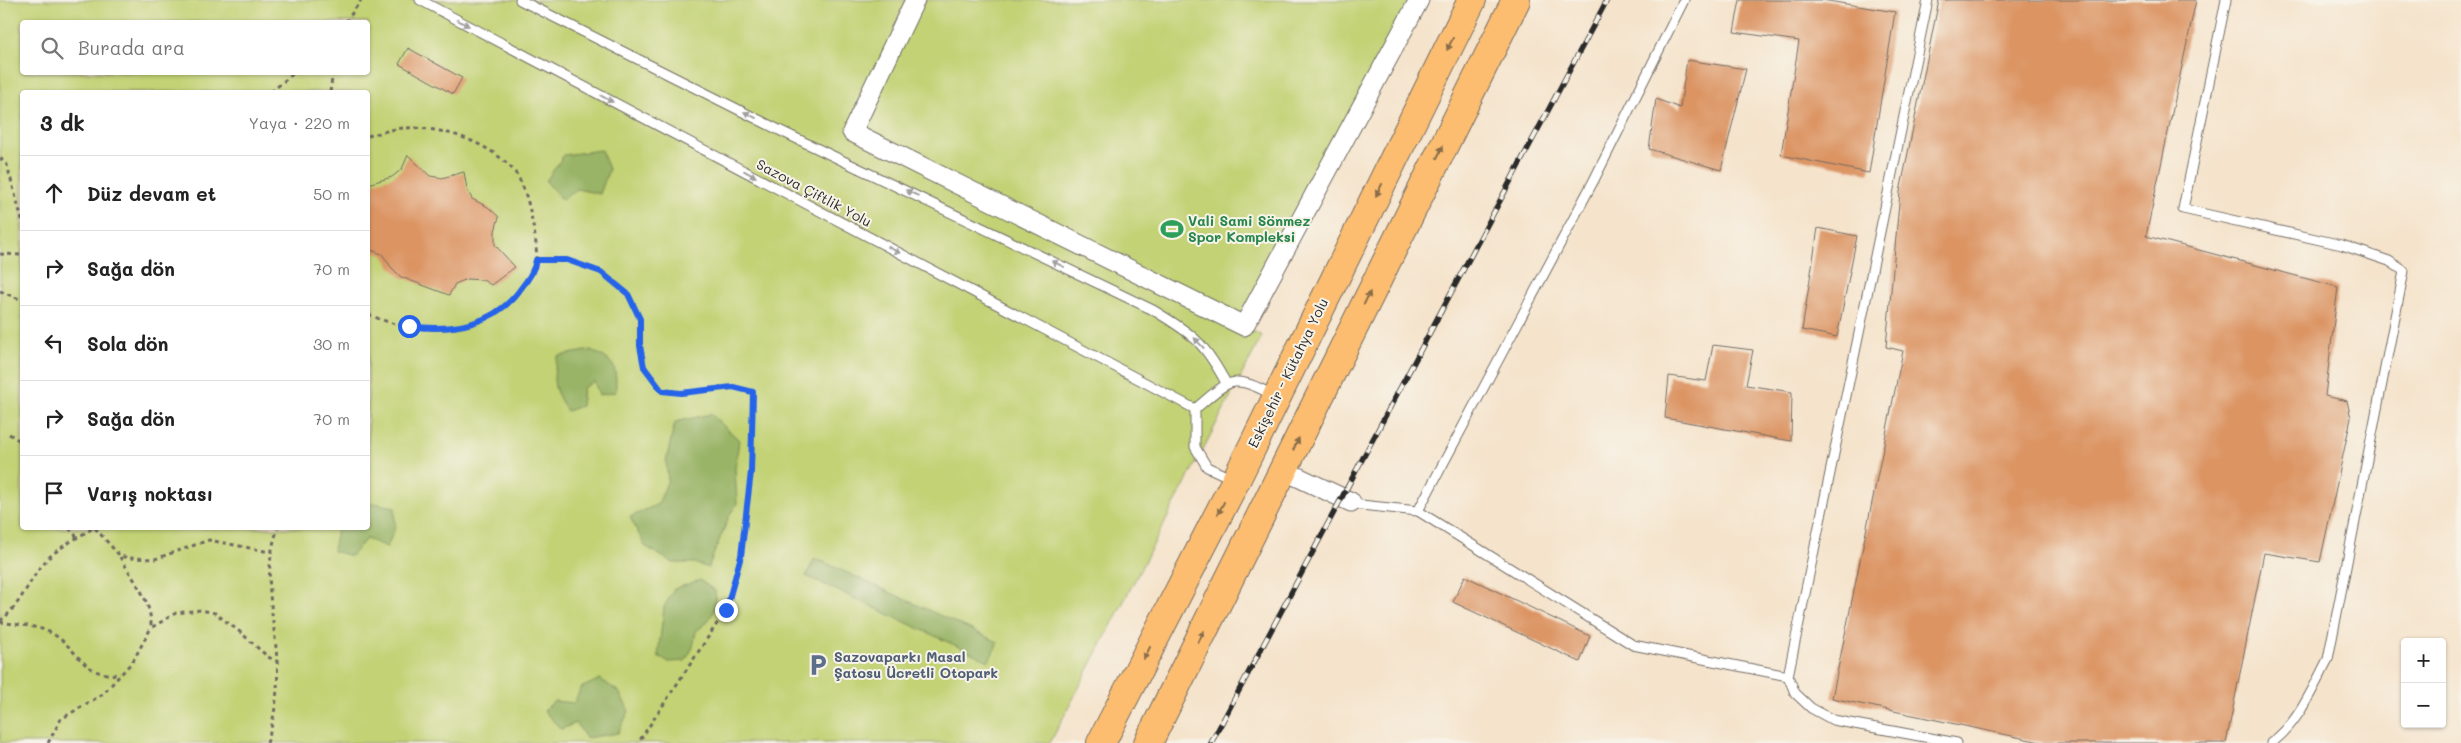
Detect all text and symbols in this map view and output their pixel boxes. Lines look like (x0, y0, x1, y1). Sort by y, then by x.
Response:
one-way arrow (456, 19, 470, 27)
search box (20, 20, 370, 75)
icon: search (38, 34, 66, 62)
text: Burada ara (78, 35, 185, 60)
one-way arrow (1446, 37, 1454, 51)
one-way arrow (599, 95, 614, 103)
text: 3 dk (40, 109, 85, 136)
one-way arrow (743, 111, 757, 119)
text: Yaya · 220 m (248, 112, 350, 133)
one-way arrow (1436, 145, 1444, 159)
street label: Sazova Çiftlik Yolu (753, 154, 875, 231)
one-way arrow (744, 170, 757, 179)
icon: ahead (40, 179, 68, 207)
text: Düz devam et (87, 181, 216, 206)
text: 50 m (313, 183, 350, 204)
one-way arrow (1375, 183, 1383, 197)
one-way arrow (905, 189, 919, 197)
place label: Vali Sami Sönmez Spor Kompleksi (1188, 211, 1310, 246)
sports icon: Vali Sami Sönmez Spor Kompleksi (1159, 216, 1185, 242)
one-way arrow (887, 246, 901, 254)
icon: right (40, 254, 68, 282)
text: Sağa dön (87, 256, 175, 281)
text: 70 m (313, 258, 350, 279)
one-way arrow (1051, 260, 1066, 268)
one-way arrow (1363, 291, 1371, 305)
street label: Eskişehir - Kütahya Yolu (1243, 295, 1332, 451)
route start (398, 315, 421, 338)
icon: left (40, 329, 68, 357)
text: Sola dön (87, 331, 169, 356)
text: 30 m (313, 333, 350, 354)
one-way arrow (1193, 337, 1205, 349)
icon: right (40, 404, 68, 432)
text: Sağa dön (87, 406, 175, 431)
text: 70 m (313, 408, 350, 429)
one-way arrow (1292, 437, 1300, 451)
icon: arrive (40, 479, 68, 507)
text: Varış noktası (87, 481, 213, 506)
one-way arrow (1217, 501, 1225, 515)
route end (715, 599, 738, 622)
one-way arrow (1197, 630, 1205, 644)
map controls (2401, 638, 2446, 728)
button: + (2401, 638, 2446, 683)
one-way arrow (1143, 645, 1151, 660)
place label: Sazovaparkı Masal Şatosu Ücretli Otopark (834, 647, 998, 682)
parking icon: Sazovaparkı Masal Şatosu Ücretli Otopark (805, 652, 831, 678)
button: − (2401, 683, 2446, 728)

